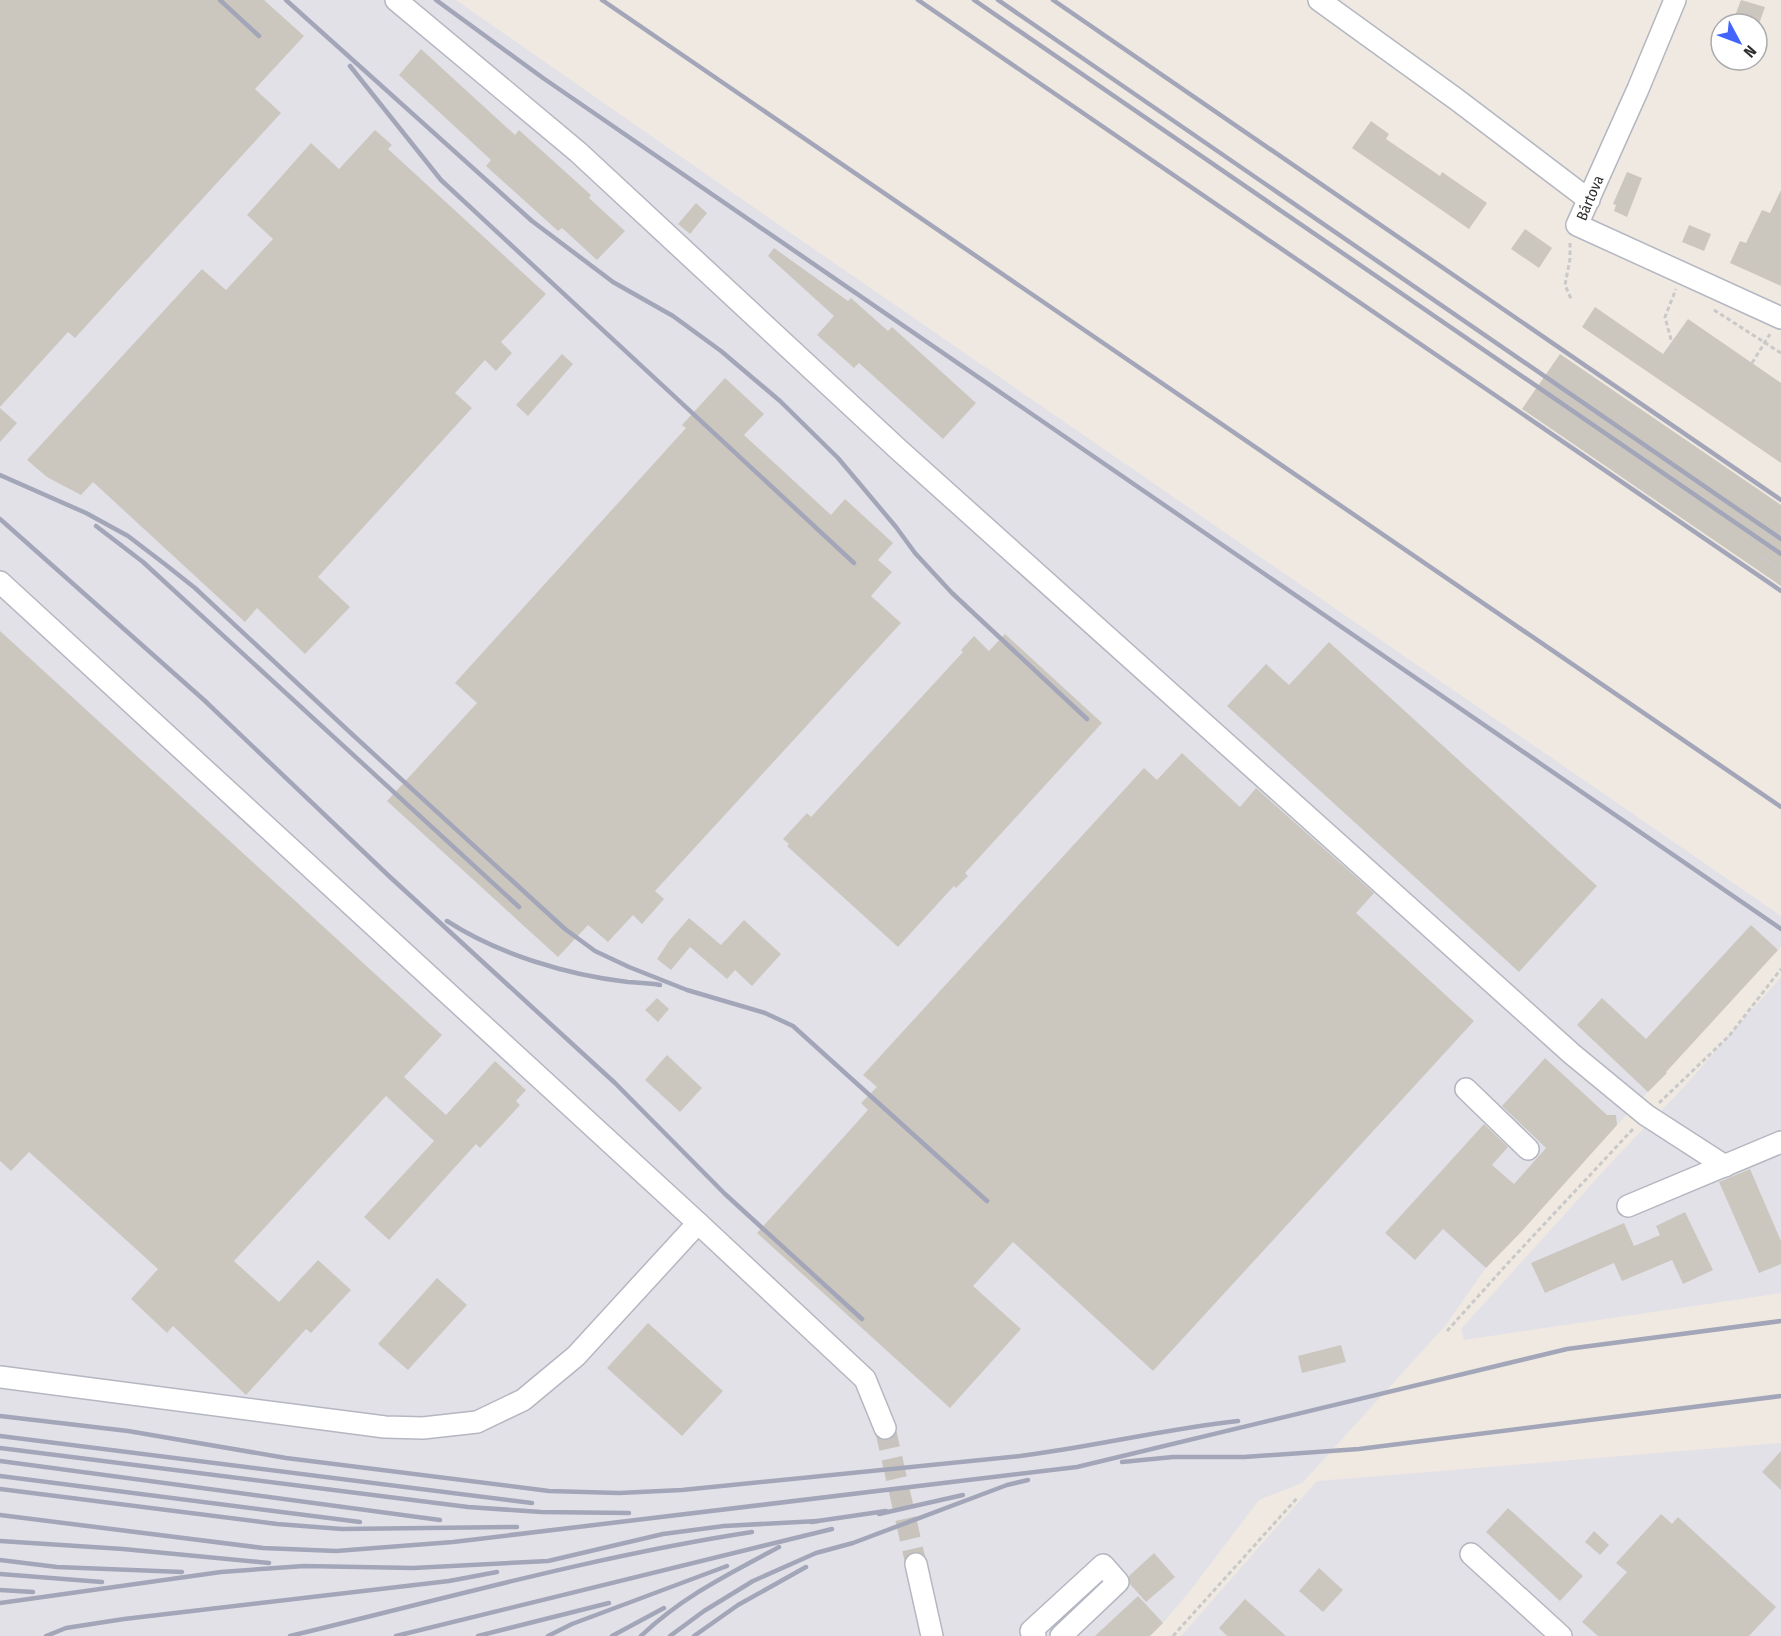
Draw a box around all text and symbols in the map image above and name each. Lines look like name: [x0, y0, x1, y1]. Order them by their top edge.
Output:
north arrow: [1709, 12, 1769, 72]
text: N: [1740, 42, 1760, 61]
street label: Bártova: [1573, 173, 1607, 223]

